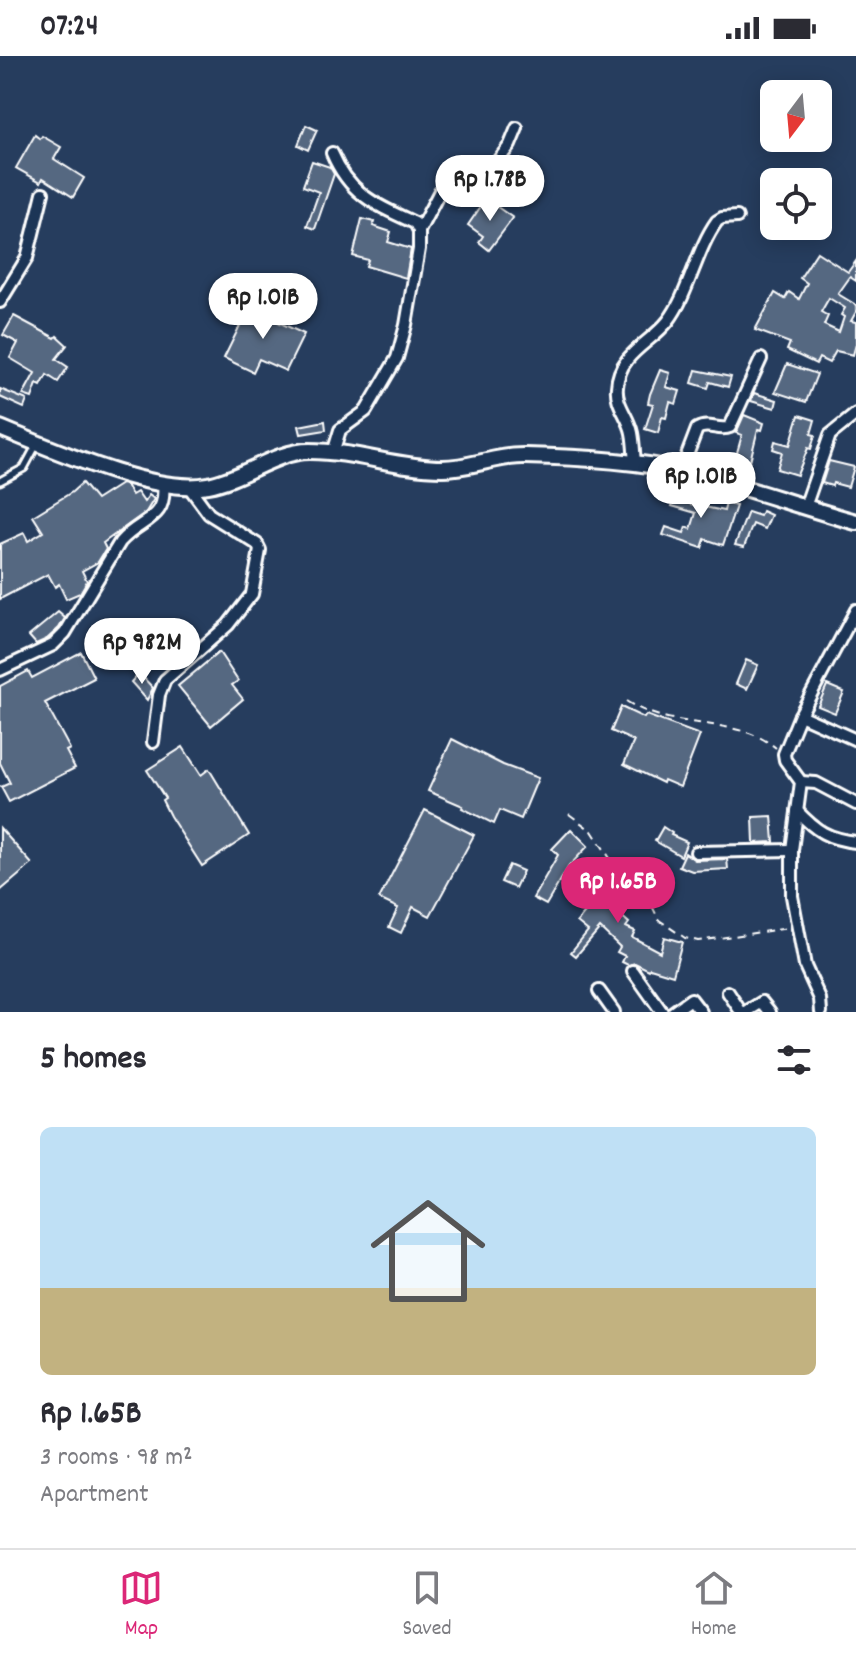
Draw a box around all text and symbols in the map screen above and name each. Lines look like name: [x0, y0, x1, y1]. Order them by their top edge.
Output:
text: 07:24: [40, 7, 98, 50]
north arrow: [760, 80, 832, 152]
map controls: [760, 80, 832, 240]
pin: Rp 1.78B: [407, 155, 573, 223]
text: Rp 1.78B: [453, 162, 527, 199]
button: locate: [760, 168, 832, 240]
pin: Rp 1.01B: [180, 273, 346, 341]
text: Rp 1.01B: [227, 280, 299, 317]
pin: Rp 1.01B: [618, 452, 784, 520]
text: Rp 1.01B: [665, 459, 737, 496]
pin: Rp 982M: [68, 618, 216, 686]
text: Rp 982M: [102, 625, 182, 662]
pin: Rp 1.65B: [535, 857, 701, 925]
text: Rp 1.65B: [579, 864, 657, 901]
text: 5 homes: [40, 1036, 147, 1085]
icon: filters: [772, 1038, 816, 1082]
icon: home: [356, 1179, 500, 1323]
text: Rp 1.65B: [40, 1391, 142, 1440]
text: 3 rooms · 98 m²: [40, 1440, 193, 1477]
text: Apartment: [40, 1477, 149, 1514]
tab: Map: [119, 1566, 163, 1645]
tab: Saved: [402, 1566, 452, 1645]
tab: Home: [691, 1566, 736, 1645]

